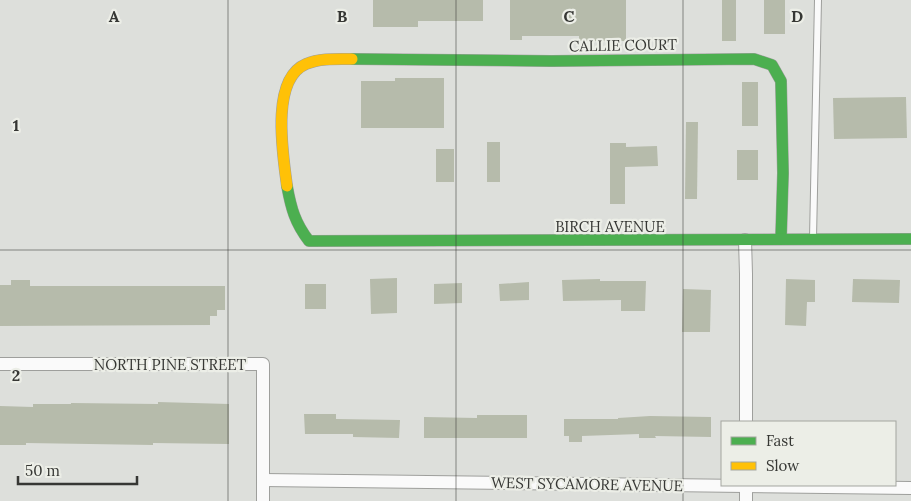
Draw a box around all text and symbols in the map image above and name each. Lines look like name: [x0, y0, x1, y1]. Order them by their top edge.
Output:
text: A: [109, 6, 120, 26]
text: B: [337, 6, 348, 26]
text: C: [563, 6, 575, 26]
text: D: [791, 6, 803, 26]
street label: CALLIE COURT: [569, 35, 678, 55]
text: 1: [13, 115, 19, 135]
street label: BIRCH AVENUE: [555, 217, 665, 236]
street label: NORTH PINE STREET: [94, 355, 247, 374]
text: 2: [12, 365, 20, 385]
legend: [721, 421, 896, 486]
text: Fast: [766, 431, 794, 450]
scale bar: [18, 454, 136, 486]
text: Slow: [766, 456, 799, 475]
text: 50 m: [25, 461, 60, 480]
street label: WEST SYCAMORE AVENUE: [491, 473, 683, 495]

